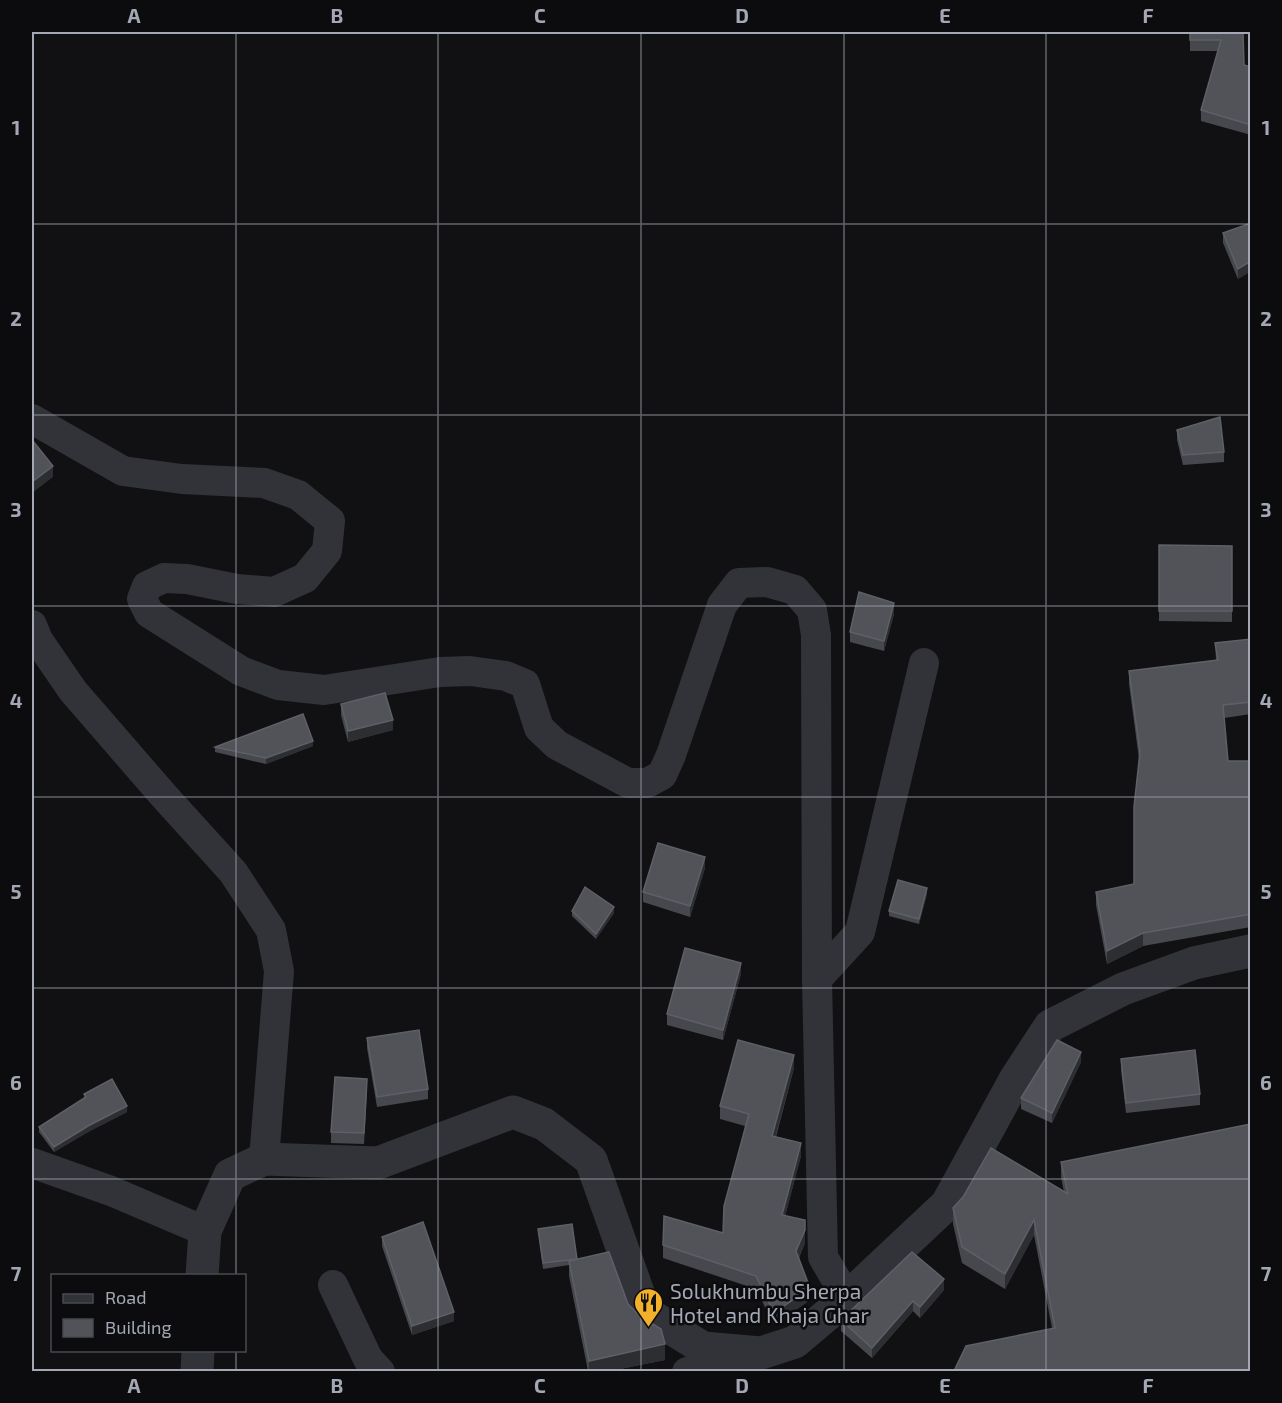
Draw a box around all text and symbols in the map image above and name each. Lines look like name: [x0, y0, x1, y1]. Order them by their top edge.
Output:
text: A: [127, 3, 141, 27]
text: B: [331, 3, 343, 27]
text: C: [534, 3, 546, 27]
text: D: [735, 3, 749, 27]
text: E: [939, 3, 951, 27]
text: F: [1142, 3, 1154, 27]
text: 1: [12, 115, 20, 139]
text: 1: [1262, 115, 1270, 139]
text: 2: [10, 306, 22, 330]
text: 2: [1260, 306, 1272, 330]
text: 3: [10, 497, 22, 521]
text: 3: [1260, 497, 1272, 521]
text: 4: [10, 688, 23, 712]
text: 4: [1260, 688, 1273, 712]
text: 5: [10, 879, 22, 903]
text: 5: [1260, 879, 1272, 903]
text: 6: [10, 1070, 22, 1094]
text: 6: [1260, 1070, 1272, 1094]
text: 7: [11, 1261, 22, 1285]
text: 7: [1261, 1261, 1272, 1285]
legend: [51, 1274, 246, 1352]
place label: Solukhumbu Sherpa Hotel and Khaja Ghar: [670, 1278, 870, 1328]
text: Road: [105, 1286, 146, 1308]
restaurant icon: Solukhumbu Sherpa Hotel and Khaja Ghar: [633, 1286, 665, 1328]
text: Building: [105, 1316, 172, 1338]
text: A: [127, 1373, 141, 1397]
text: B: [331, 1373, 343, 1397]
text: C: [534, 1373, 546, 1397]
text: D: [735, 1373, 749, 1397]
text: E: [939, 1373, 951, 1397]
text: F: [1142, 1373, 1154, 1397]

